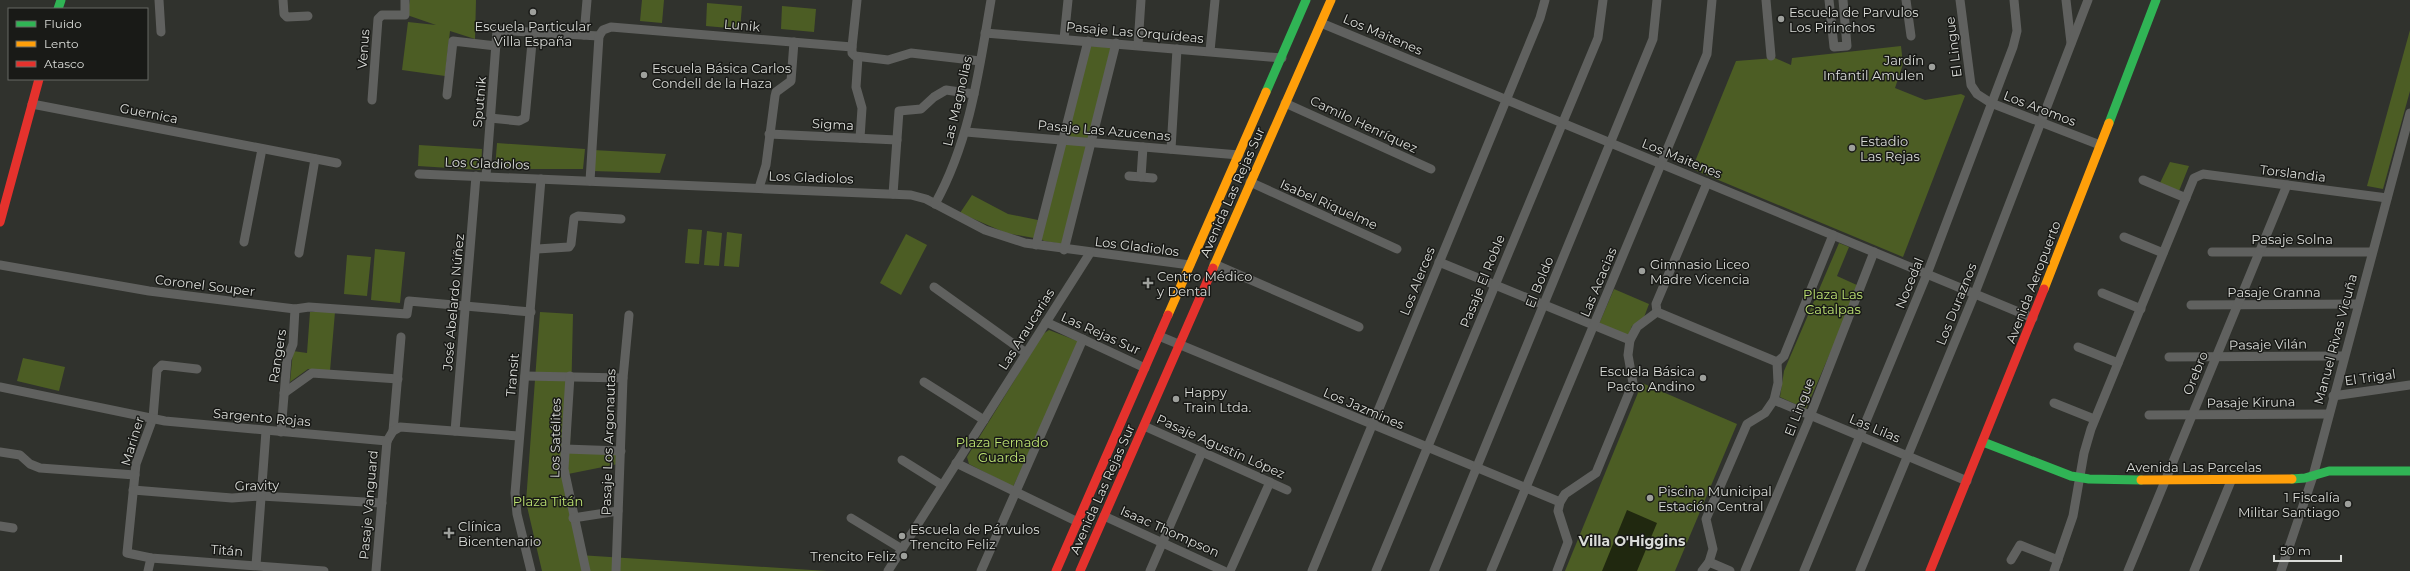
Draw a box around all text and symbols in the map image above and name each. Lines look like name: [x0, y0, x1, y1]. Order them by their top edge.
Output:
place label: Escuela de Parvulos Los Pirinchos: [1789, 4, 1918, 35]
marker: Escuela Particular Villa España: [528, 7, 538, 17]
legend: [8, 8, 148, 80]
street label: Los Maitenes: [1341, 10, 1425, 58]
marker: Escuela de Parvulos Los Pirinchos: [1776, 14, 1786, 24]
street label: Lunik: [723, 15, 761, 35]
text: Fluido: [44, 16, 82, 31]
street label: El Lingue: [1941, 16, 1965, 78]
place label: Escuela Particular Villa España: [475, 18, 591, 49]
street label: Pasaje Las Orquídeas: [1065, 18, 1205, 46]
street label: Venus: [354, 28, 372, 70]
text: Lento: [44, 36, 79, 51]
place label: Jardín Infantil Amulen: [1823, 52, 1924, 83]
street label: Las Magnolias: [939, 54, 975, 148]
text: Atasco: [44, 56, 84, 71]
place label: Escuela Básica Carlos Condell de la Haza: [652, 60, 791, 91]
marker: Jardín Infantil Amulen: [1927, 62, 1937, 72]
marker: Escuela Básica Carlos Condell de la Haza: [639, 70, 649, 80]
street label: Sputnik: [469, 76, 489, 128]
street label: Los Aromos: [2002, 87, 2078, 129]
street label: Camilo Henríquez: [1308, 92, 1421, 156]
street label: Guernica: [119, 100, 179, 126]
street label: Sigma: [812, 115, 854, 133]
street label: Pasaje Las Azucenas: [1037, 116, 1171, 144]
street label: Avenida Las Rejas Sur: [1196, 124, 1268, 260]
place label: Estadio Las Rejas: [1860, 133, 1920, 164]
street label: Los Maitenes: [1640, 135, 1724, 181]
marker: Estadio Las Rejas: [1847, 143, 1857, 153]
street label: Los Gladiolos: [444, 154, 530, 172]
street label: Torslandia: [2259, 161, 2327, 185]
street label: Los Gladiolos: [768, 168, 854, 186]
street label: Isabel Riquelme: [1278, 175, 1380, 233]
street label: Avenida Aeropuerto: [2002, 218, 2064, 346]
street label: Pasaje Solna: [2251, 231, 2333, 247]
street label: Pasaje El Roble: [1456, 232, 1508, 330]
street label: José Abelardo Núñez: [439, 233, 467, 372]
street label: Los Gladiolos: [1094, 233, 1180, 259]
street label: Los Alerces: [1396, 244, 1438, 318]
street label: Las Acacias: [1576, 245, 1620, 319]
street label: El Boldo: [1521, 254, 1557, 310]
street label: Nocedal: [1892, 255, 1926, 311]
place label: Gimnasio Liceo Madre Vicencia: [1650, 256, 1750, 287]
street label: Los Duraznos: [1932, 261, 1980, 347]
marker: Gimnasio Liceo Madre Vicencia: [1637, 266, 1647, 276]
place label: Centro Médico y Dental: [1156, 268, 1252, 299]
street label: Coronel Souper: [154, 271, 256, 299]
street label: Manuel Rivas Vicuña: [2310, 272, 2360, 406]
marker: Centro Médico y Dental: [1142, 277, 1154, 289]
street label: Pasaje Granna: [2227, 284, 2321, 300]
street label: Las Araucarias: [995, 285, 1057, 373]
park label: Plaza Las Catalpas: [1803, 286, 1863, 317]
street label: Las Rejas Sur: [1059, 308, 1143, 358]
street label: Rangers: [265, 328, 289, 384]
street label: Pasaje Vilán: [2229, 335, 2307, 353]
street label: Orebro: [2179, 349, 2211, 397]
street label: Transit: [502, 353, 522, 397]
place label: Escuela Básica Pacto Andino: [1599, 363, 1695, 394]
street label: El Trigal: [2343, 365, 2397, 389]
street label: Pasaje Los Argonautas: [597, 368, 619, 516]
marker: Escuela Básica Pacto Andino: [1698, 373, 1708, 383]
street label: El Lingue: [1781, 376, 1817, 438]
place label: Happy Train Ltda.: [1184, 384, 1251, 415]
street label: Los Jazmines: [1321, 384, 1407, 432]
street label: Pasaje Kiruna: [2206, 393, 2296, 411]
marker: Happy Train Ltda.: [1171, 394, 1181, 404]
street label: Los Satélites: [546, 398, 564, 478]
street label: Sargento Rojas: [213, 405, 311, 429]
street label: Pasaje Agustín López: [1154, 410, 1288, 482]
street label: Las Lilas: [1847, 410, 1903, 446]
street label: Mariner: [117, 414, 147, 468]
street label: Avenida Las Rejas Sur: [1066, 421, 1138, 557]
park label: Plaza Fernado Guarda: [956, 434, 1048, 465]
street label: Pasaje Vanguard: [355, 450, 381, 560]
street label: Avenida Las Parcelas: [2126, 459, 2262, 475]
street label: Gravity: [235, 477, 280, 493]
place label: Piscina Municipal Estación Central: [1658, 483, 1772, 514]
place label: 1 Fiscalía Militar Santiago: [2238, 489, 2340, 520]
park label: Plaza Titán: [513, 493, 583, 509]
marker: Piscina Municipal Estación Central: [1645, 493, 1655, 503]
marker: 1 Fiscalía Militar Santiago: [2343, 499, 2353, 509]
street label: Isaac Thompson: [1118, 502, 1222, 560]
place label: Clínica Bicentenario: [458, 518, 541, 549]
place label: Escuela de Párvulos Trencito Feliz: [910, 521, 1039, 552]
marker: Clínica Bicentenario: [443, 527, 455, 539]
marker: Escuela de Párvulos Trencito Feliz: [897, 531, 907, 541]
district label: Villa O'Higgins: [1578, 532, 1686, 550]
scale bar: [2274, 537, 2341, 563]
street label: Titán: [210, 541, 244, 559]
text: 50 m: [2280, 543, 2311, 558]
place label: Trencito Feliz: [810, 548, 896, 564]
marker: Trencito Feliz: [899, 551, 909, 561]

